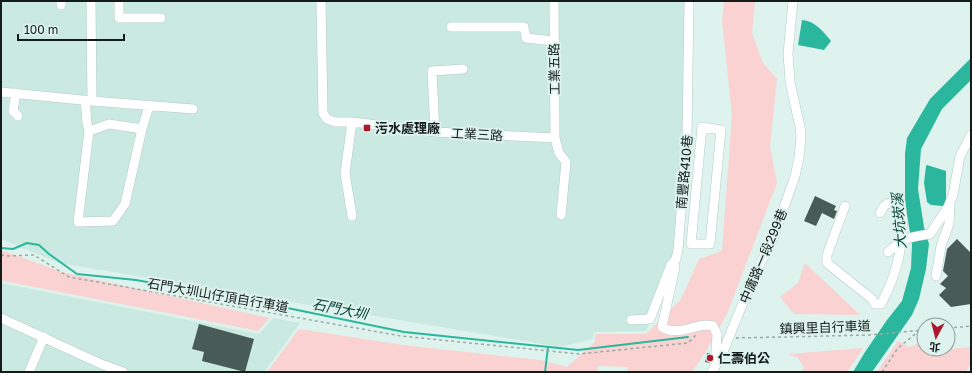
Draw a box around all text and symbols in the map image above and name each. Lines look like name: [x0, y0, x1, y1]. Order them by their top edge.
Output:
scale bar: [18, 16, 124, 42]
text: 100 m: [24, 22, 58, 37]
street label: 工業五路: [546, 43, 562, 95]
place label: 污水處理廠: [375, 120, 440, 136]
marker: 污水處理廠: [362, 123, 372, 133]
street label: 工業三路: [451, 125, 503, 143]
street label: 南豐路410巷: [673, 134, 695, 210]
water label: 大坑崁溪: [888, 191, 909, 250]
street label: 中庸路一段299巷: [736, 206, 790, 306]
street label: 石門大圳山仔頂自行車道: [146, 275, 290, 315]
water label: 石門大圳: [311, 295, 371, 323]
street label: 鎮興里自行車道: [779, 317, 871, 337]
north arrow: [916, 317, 956, 357]
text: 北: [928, 340, 941, 355]
place label: 仁壽伯公: [718, 350, 770, 366]
marker: 仁壽伯公: [705, 353, 715, 363]

